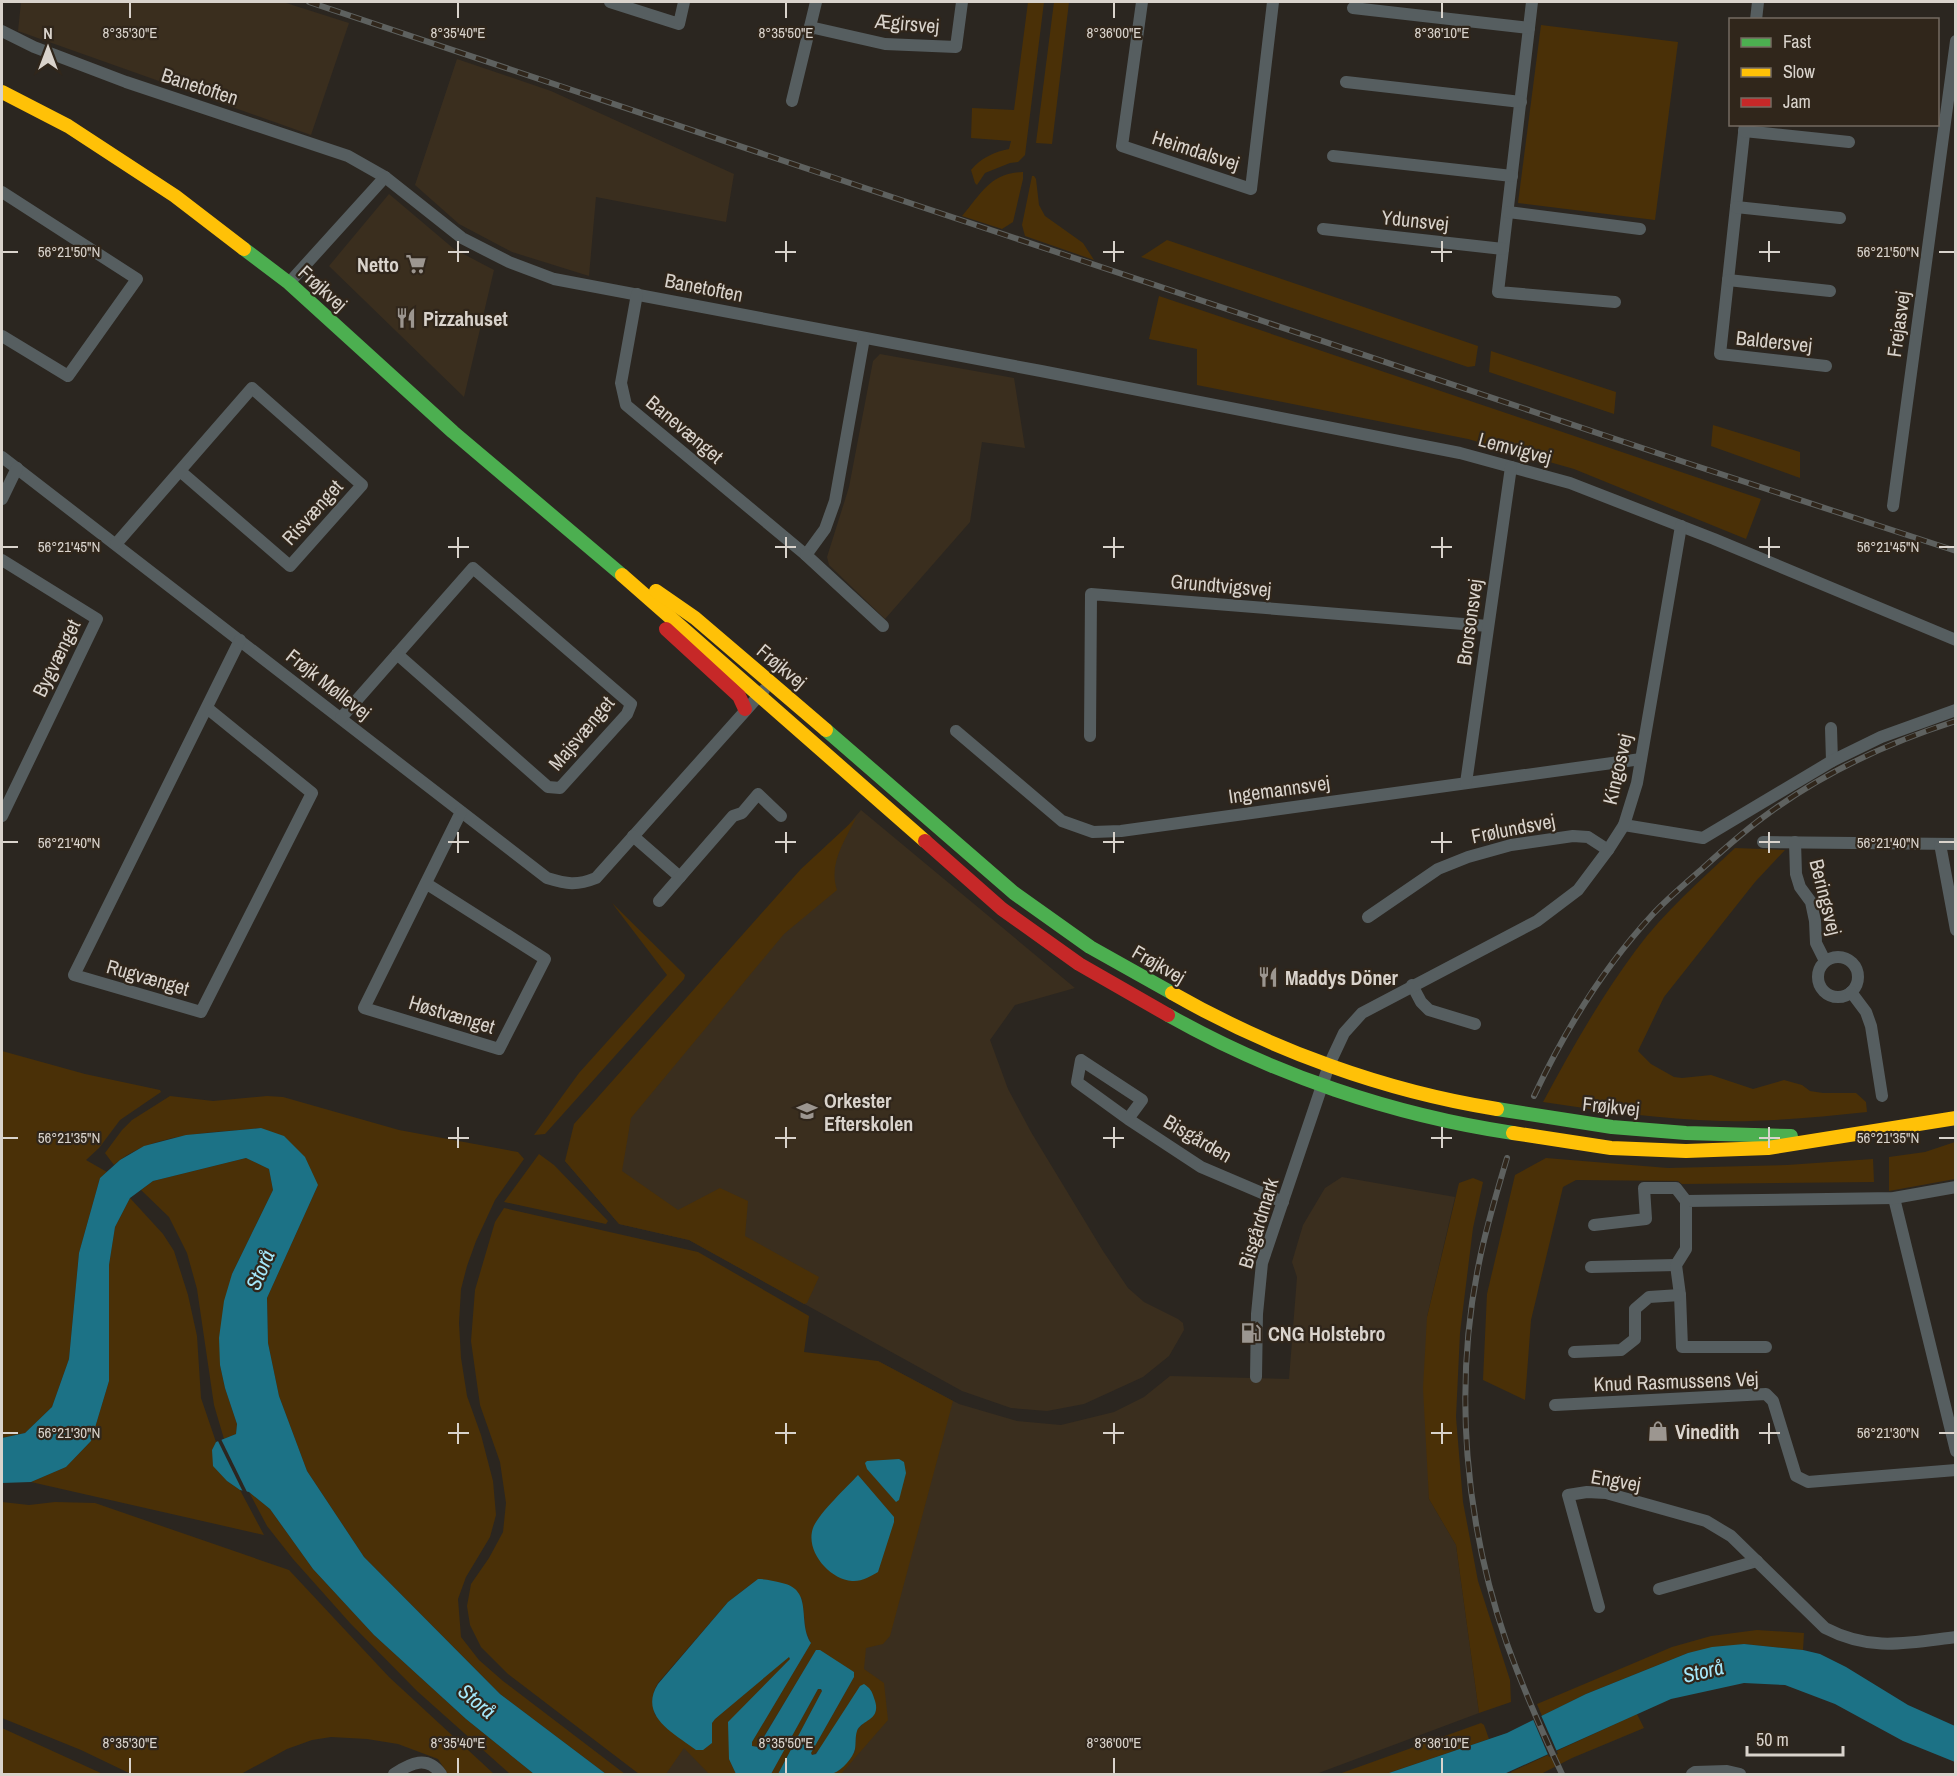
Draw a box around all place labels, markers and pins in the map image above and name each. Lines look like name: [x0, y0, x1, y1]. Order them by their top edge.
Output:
place label: Netto: [357, 251, 399, 278]
supermarket icon: Netto: [404, 252, 428, 276]
place label: Pizzahuset: [423, 305, 508, 332]
restaurant icon: Pizzahuset: [394, 306, 418, 330]
place label: Maddys Döner: [1285, 964, 1399, 991]
restaurant icon: Maddys Döner: [1256, 965, 1280, 989]
place label: Orkester Efterskolen: [824, 1087, 913, 1137]
school or university icon: Orkester Efterskolen: [795, 1099, 819, 1123]
place label: CNG Holstebro: [1268, 1320, 1386, 1347]
fuel station icon: CNG Holstebro: [1239, 1321, 1263, 1345]
place label: Vinedith: [1675, 1418, 1739, 1445]
shop icon: Vinedith: [1646, 1419, 1670, 1443]

